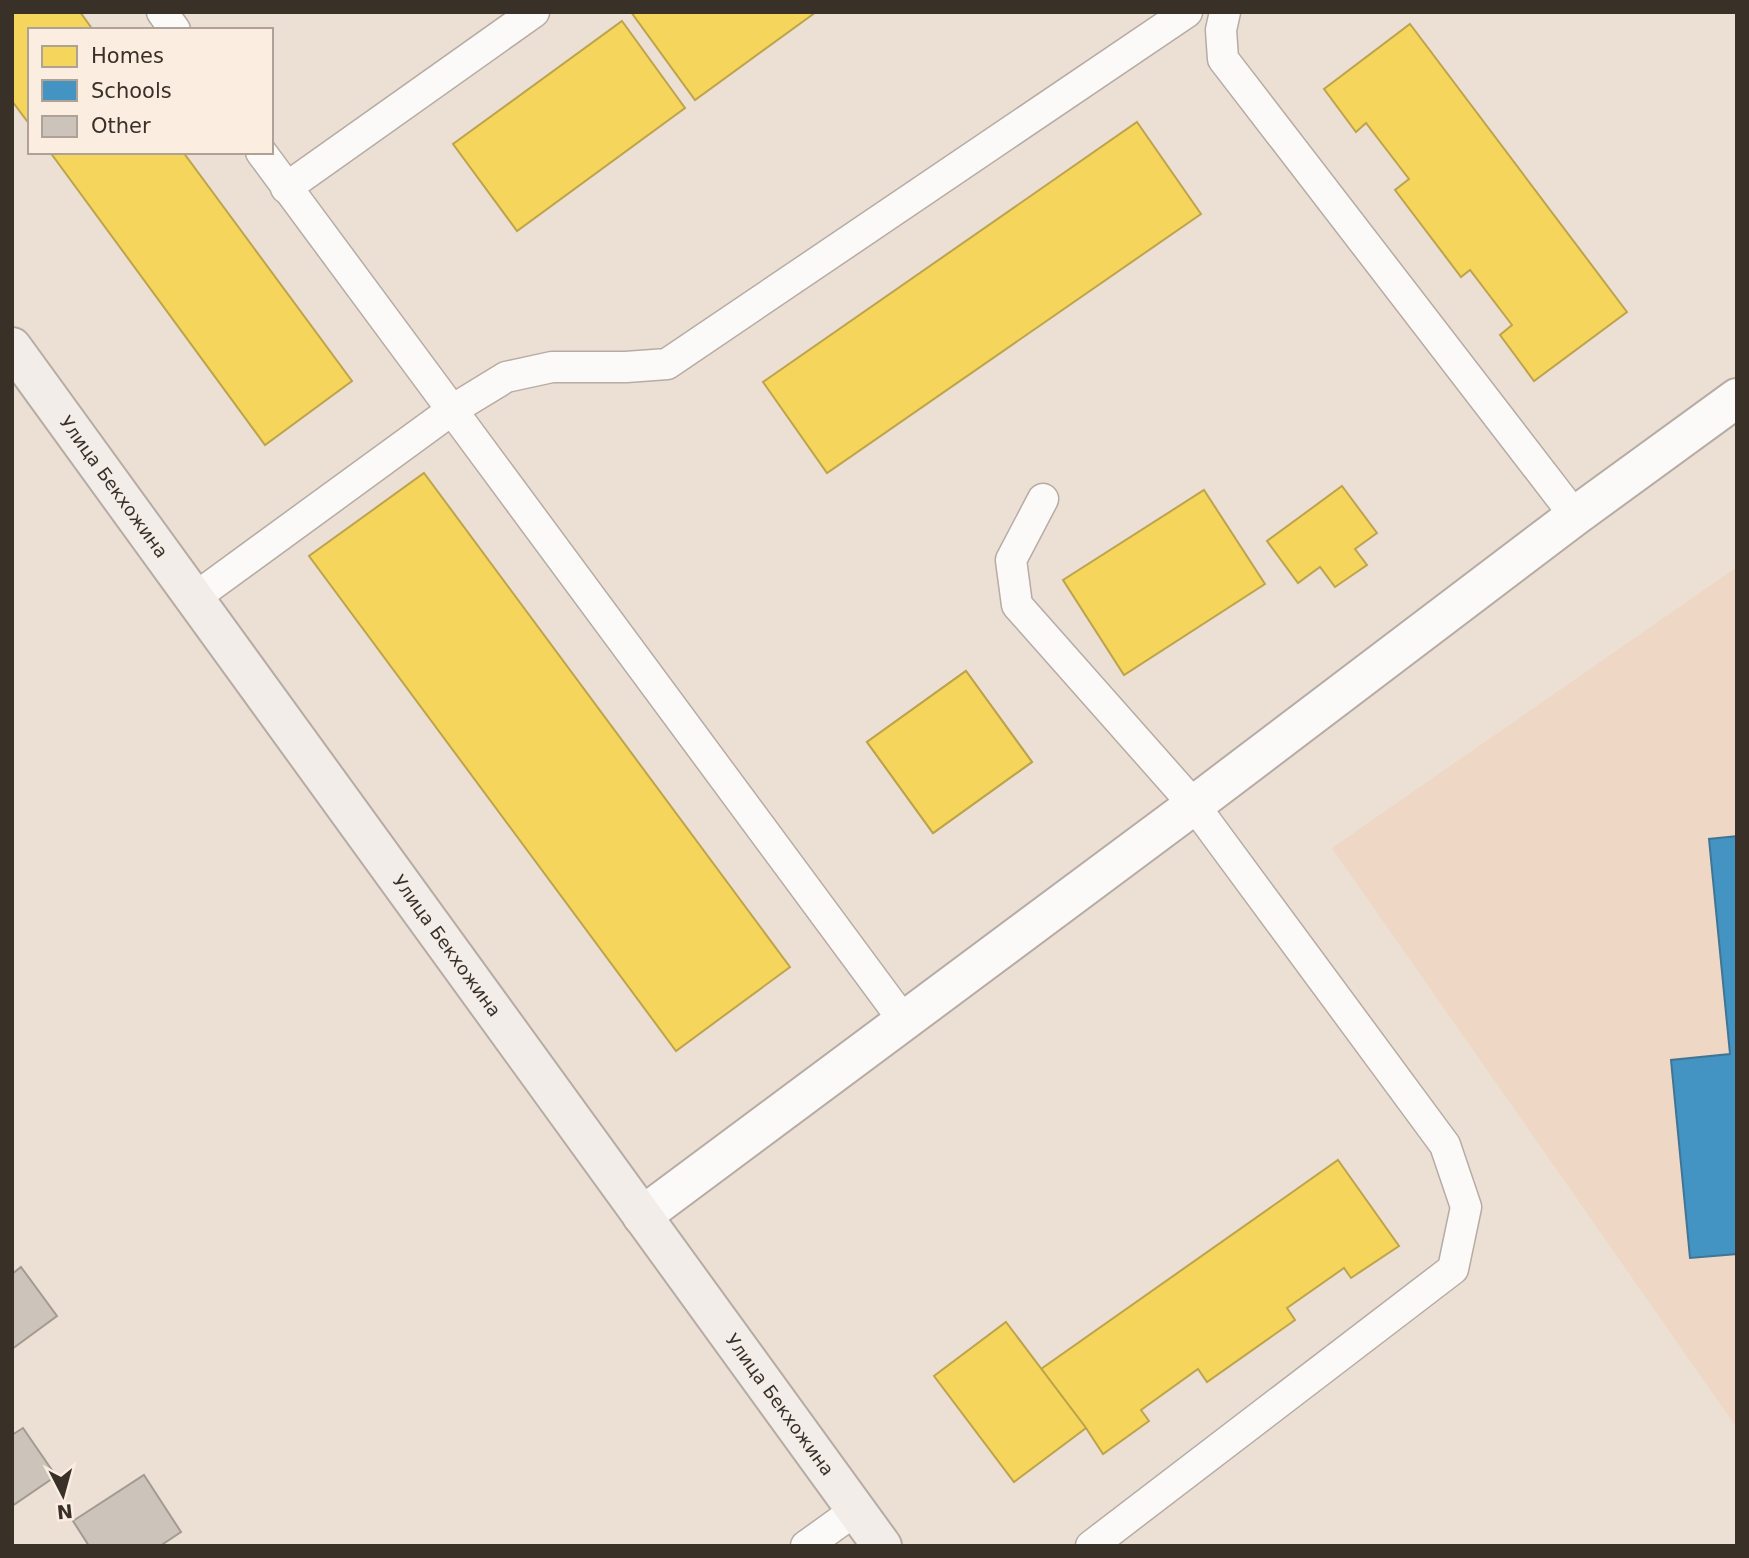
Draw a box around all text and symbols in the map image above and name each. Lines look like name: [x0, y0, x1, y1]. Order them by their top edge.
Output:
legend: [28, 28, 273, 154]
text: Homes: [91, 44, 164, 68]
text: Schools: [91, 79, 172, 103]
text: Other: [91, 114, 151, 138]
street label: Улица Бекхожина: [56, 412, 172, 562]
street label: Улица Бекхожина: [389, 871, 505, 1021]
street label: Улица Бекхожина: [722, 1330, 838, 1480]
north arrow: [28, 1460, 98, 1530]
text: N: [56, 1500, 74, 1524]

